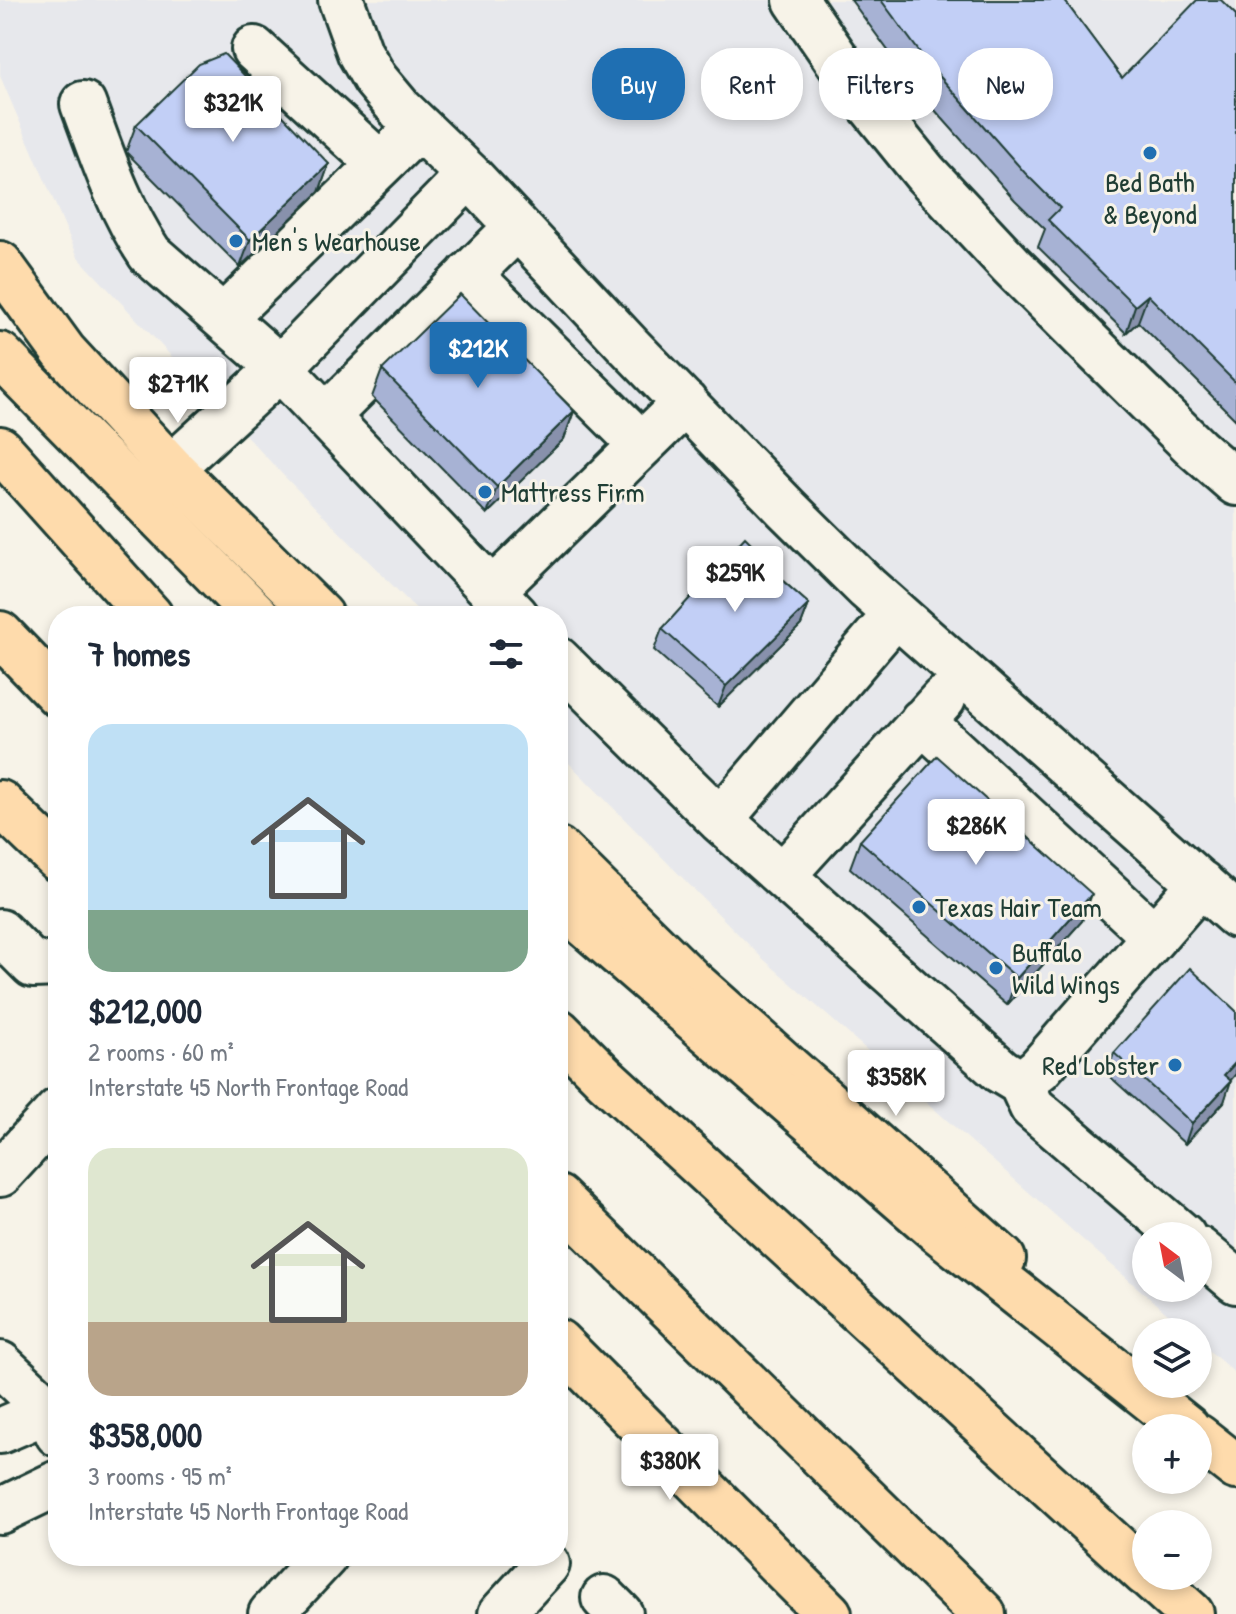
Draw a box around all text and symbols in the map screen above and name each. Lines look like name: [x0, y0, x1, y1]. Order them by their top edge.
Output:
chip: Buy: [592, 48, 685, 120]
chip: Rent: [701, 48, 803, 120]
chip: Filters: [819, 48, 942, 120]
chip: New: [958, 48, 1053, 120]
pin: $321K: [177, 76, 289, 144]
text: $321K: [203, 84, 263, 119]
marker: Bed Bath & Beyond: [1141, 144, 1159, 162]
place label: Bed Bath & Beyond: [1103, 163, 1197, 233]
place label: Men's Wearhouse: [252, 222, 421, 260]
marker: Men's Wearhouse: [227, 232, 245, 250]
pin: $212K: [422, 322, 534, 390]
text: $212K: [448, 330, 508, 365]
pin: $271K: [122, 357, 234, 425]
text: $271K: [147, 365, 209, 400]
place label: Mattress Firm: [501, 473, 644, 511]
marker: Mattress Firm: [476, 483, 494, 501]
pin: $259K: [679, 546, 791, 614]
text: $259K: [705, 554, 765, 589]
text: 7 homes: [88, 631, 190, 677]
icon: filters: [484, 632, 528, 676]
icon: home: [236, 776, 380, 920]
pin: $286K: [920, 799, 1032, 867]
text: $286K: [946, 807, 1006, 842]
place label: Texas Hair Team: [935, 888, 1102, 926]
marker: Texas Hair Team: [910, 898, 928, 916]
place label: Buffalo Wild Wings: [1012, 933, 1120, 1003]
marker: Buffalo Wild Wings: [987, 959, 1005, 977]
text: $212,000: [88, 988, 202, 1034]
text: 2 rooms · 60 m²: [88, 1034, 234, 1069]
place label: Red Lobster: [1042, 1046, 1159, 1084]
pin: $358K: [840, 1050, 952, 1118]
marker: Red Lobster: [1166, 1056, 1184, 1074]
text: $358K: [866, 1058, 926, 1093]
text: Interstate 45 North Frontage Road: [88, 1069, 408, 1104]
icon: home: [236, 1200, 380, 1344]
north arrow: [1132, 1222, 1212, 1302]
map controls: [1132, 1222, 1212, 1590]
button: layers: [1132, 1318, 1212, 1398]
text: $358,000: [88, 1412, 202, 1458]
button: +: [1132, 1414, 1212, 1494]
pin: $380K: [614, 1434, 726, 1502]
text: $380K: [639, 1442, 701, 1477]
text: 3 rooms · 95 m²: [88, 1458, 232, 1493]
text: Interstate 45 North Frontage Road: [88, 1493, 408, 1528]
button: −: [1132, 1510, 1212, 1590]

